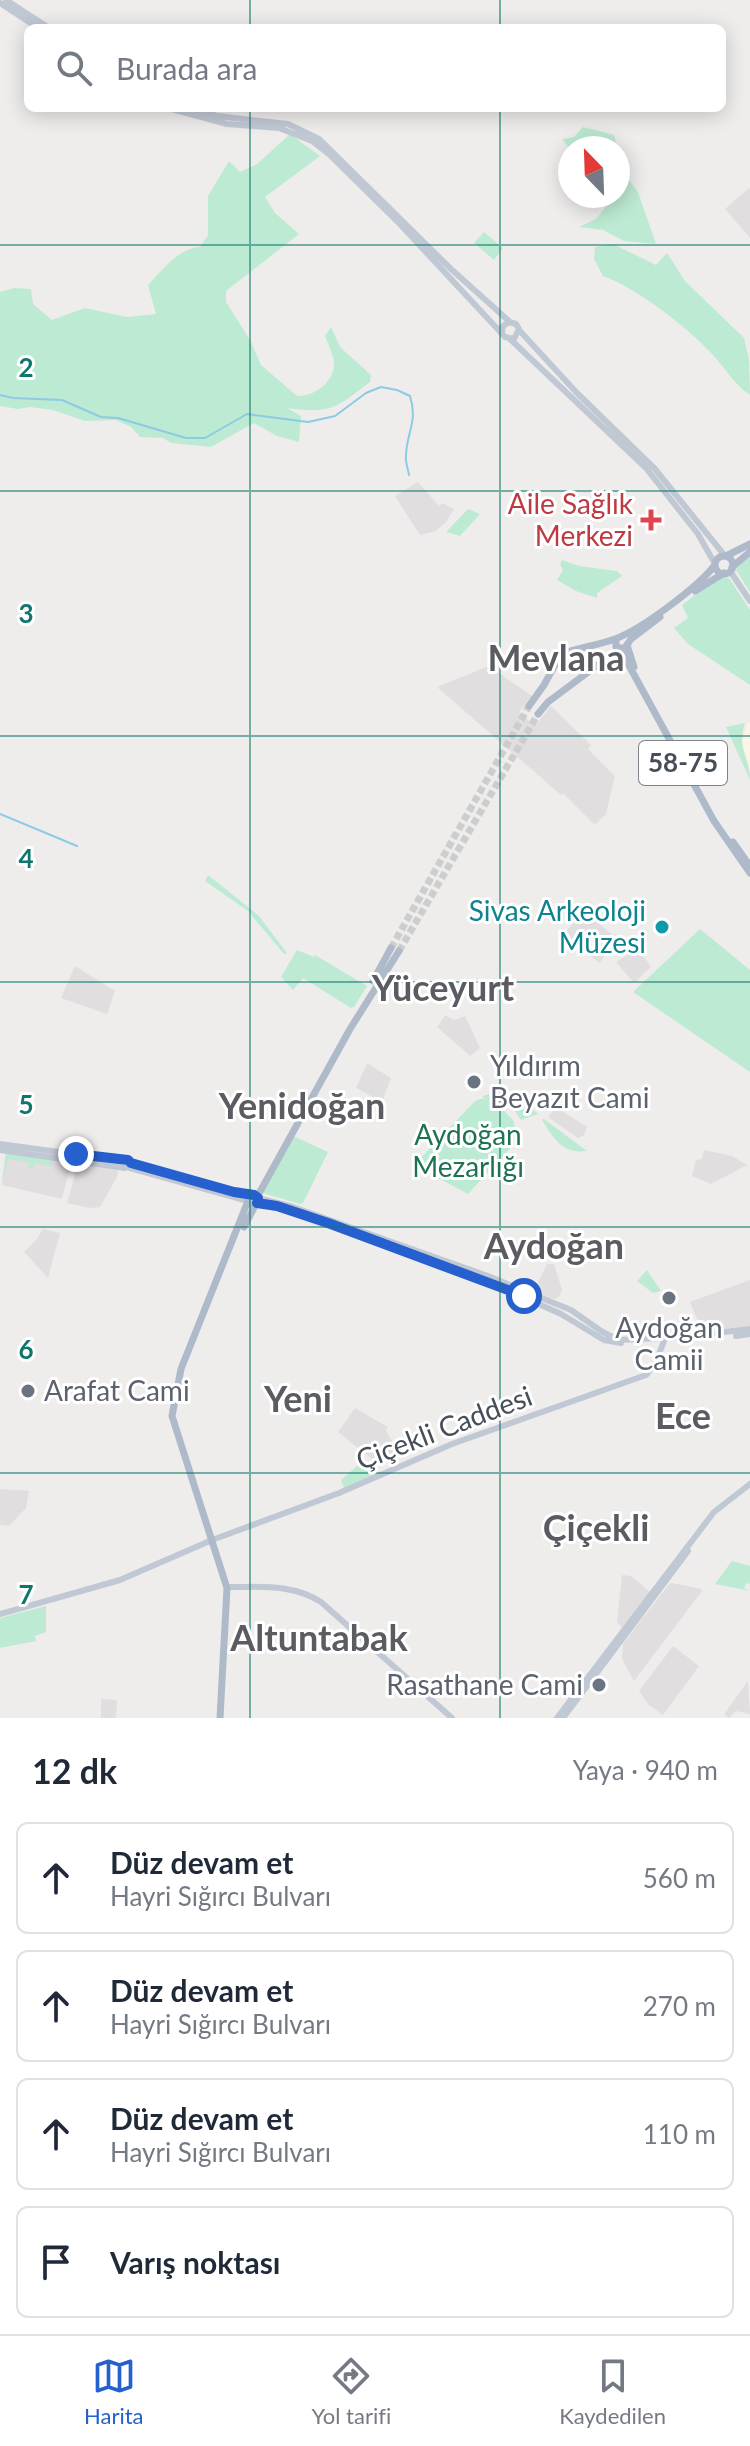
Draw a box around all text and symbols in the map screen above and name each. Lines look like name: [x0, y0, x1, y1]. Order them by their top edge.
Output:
search box: [24, 24, 726, 112]
icon: search: [52, 46, 96, 90]
text: Burada ara: [116, 50, 257, 86]
north arrow: [558, 136, 630, 208]
text: 2: [18, 351, 34, 383]
place label: Aile Sağlık Merkezi: [508, 486, 634, 552]
marker: Aile Sağlık Merkezi: [640, 509, 662, 531]
text: 3: [18, 597, 34, 629]
district label: Mevlana: [487, 635, 625, 679]
road number: 58-75: [639, 741, 727, 785]
text: 4: [18, 842, 34, 874]
place label: Sivas Arkeoloji Müzesi: [469, 893, 646, 959]
marker: Sivas Arkeoloji Müzesi: [653, 918, 671, 936]
district label: Yüceyurt: [371, 965, 515, 1009]
place label: Yıldırım Beyazıt Cami: [490, 1048, 649, 1114]
marker: Yıldırım Beyazıt Cami: [465, 1073, 483, 1091]
district label: Yenidoğan: [218, 1083, 385, 1127]
text: 5: [18, 1088, 34, 1120]
park label: Aydoğan Mezarlığı: [412, 1117, 524, 1183]
route end: [58, 1136, 94, 1172]
district label: Aydoğan: [483, 1223, 624, 1267]
route start: [506, 1278, 542, 1314]
marker: Aydoğan Camii: [660, 1289, 678, 1307]
place label: Aydoğan Camii: [615, 1310, 723, 1376]
text: 6: [18, 1333, 34, 1365]
place label: Arafat Cami: [44, 1373, 190, 1407]
district label: Yeni: [263, 1376, 332, 1420]
street label: Çiçekli Caddesi: [351, 1378, 536, 1476]
marker: Arafat Cami: [19, 1382, 37, 1400]
district label: Ece: [655, 1393, 711, 1437]
district label: Çiçekli: [543, 1505, 649, 1549]
text: 7: [18, 1578, 34, 1610]
district label: Altuntabak: [229, 1615, 408, 1659]
place label: Rasathane Cami: [386, 1667, 583, 1701]
marker: Rasathane Cami: [590, 1676, 608, 1694]
text: 12 dk: [32, 1750, 117, 1791]
text: Yaya · 940 m: [573, 1754, 718, 1786]
text: Düz devam et: [110, 1844, 293, 1880]
icon: ahead: [34, 1856, 78, 1900]
text: 560 m: [643, 1862, 716, 1894]
text: Hayri Sığırcı Bulvarı: [110, 1880, 331, 1912]
text: Düz devam et: [110, 1972, 293, 2008]
icon: ahead: [34, 1984, 78, 2028]
text: 270 m: [643, 1990, 716, 2022]
text: Hayri Sığırcı Bulvarı: [110, 2008, 331, 2040]
text: Düz devam et: [110, 2100, 293, 2136]
icon: ahead: [34, 2112, 78, 2156]
text: 110 m: [643, 2118, 716, 2150]
text: Hayri Sığırcı Bulvarı: [110, 2136, 331, 2168]
icon: arrive: [34, 2240, 78, 2284]
text: Varış noktası: [110, 2244, 281, 2280]
tab: Harita: [84, 2354, 144, 2429]
tab: Yol tarifi: [311, 2354, 391, 2429]
tab: Kaydedilen: [559, 2354, 666, 2429]

